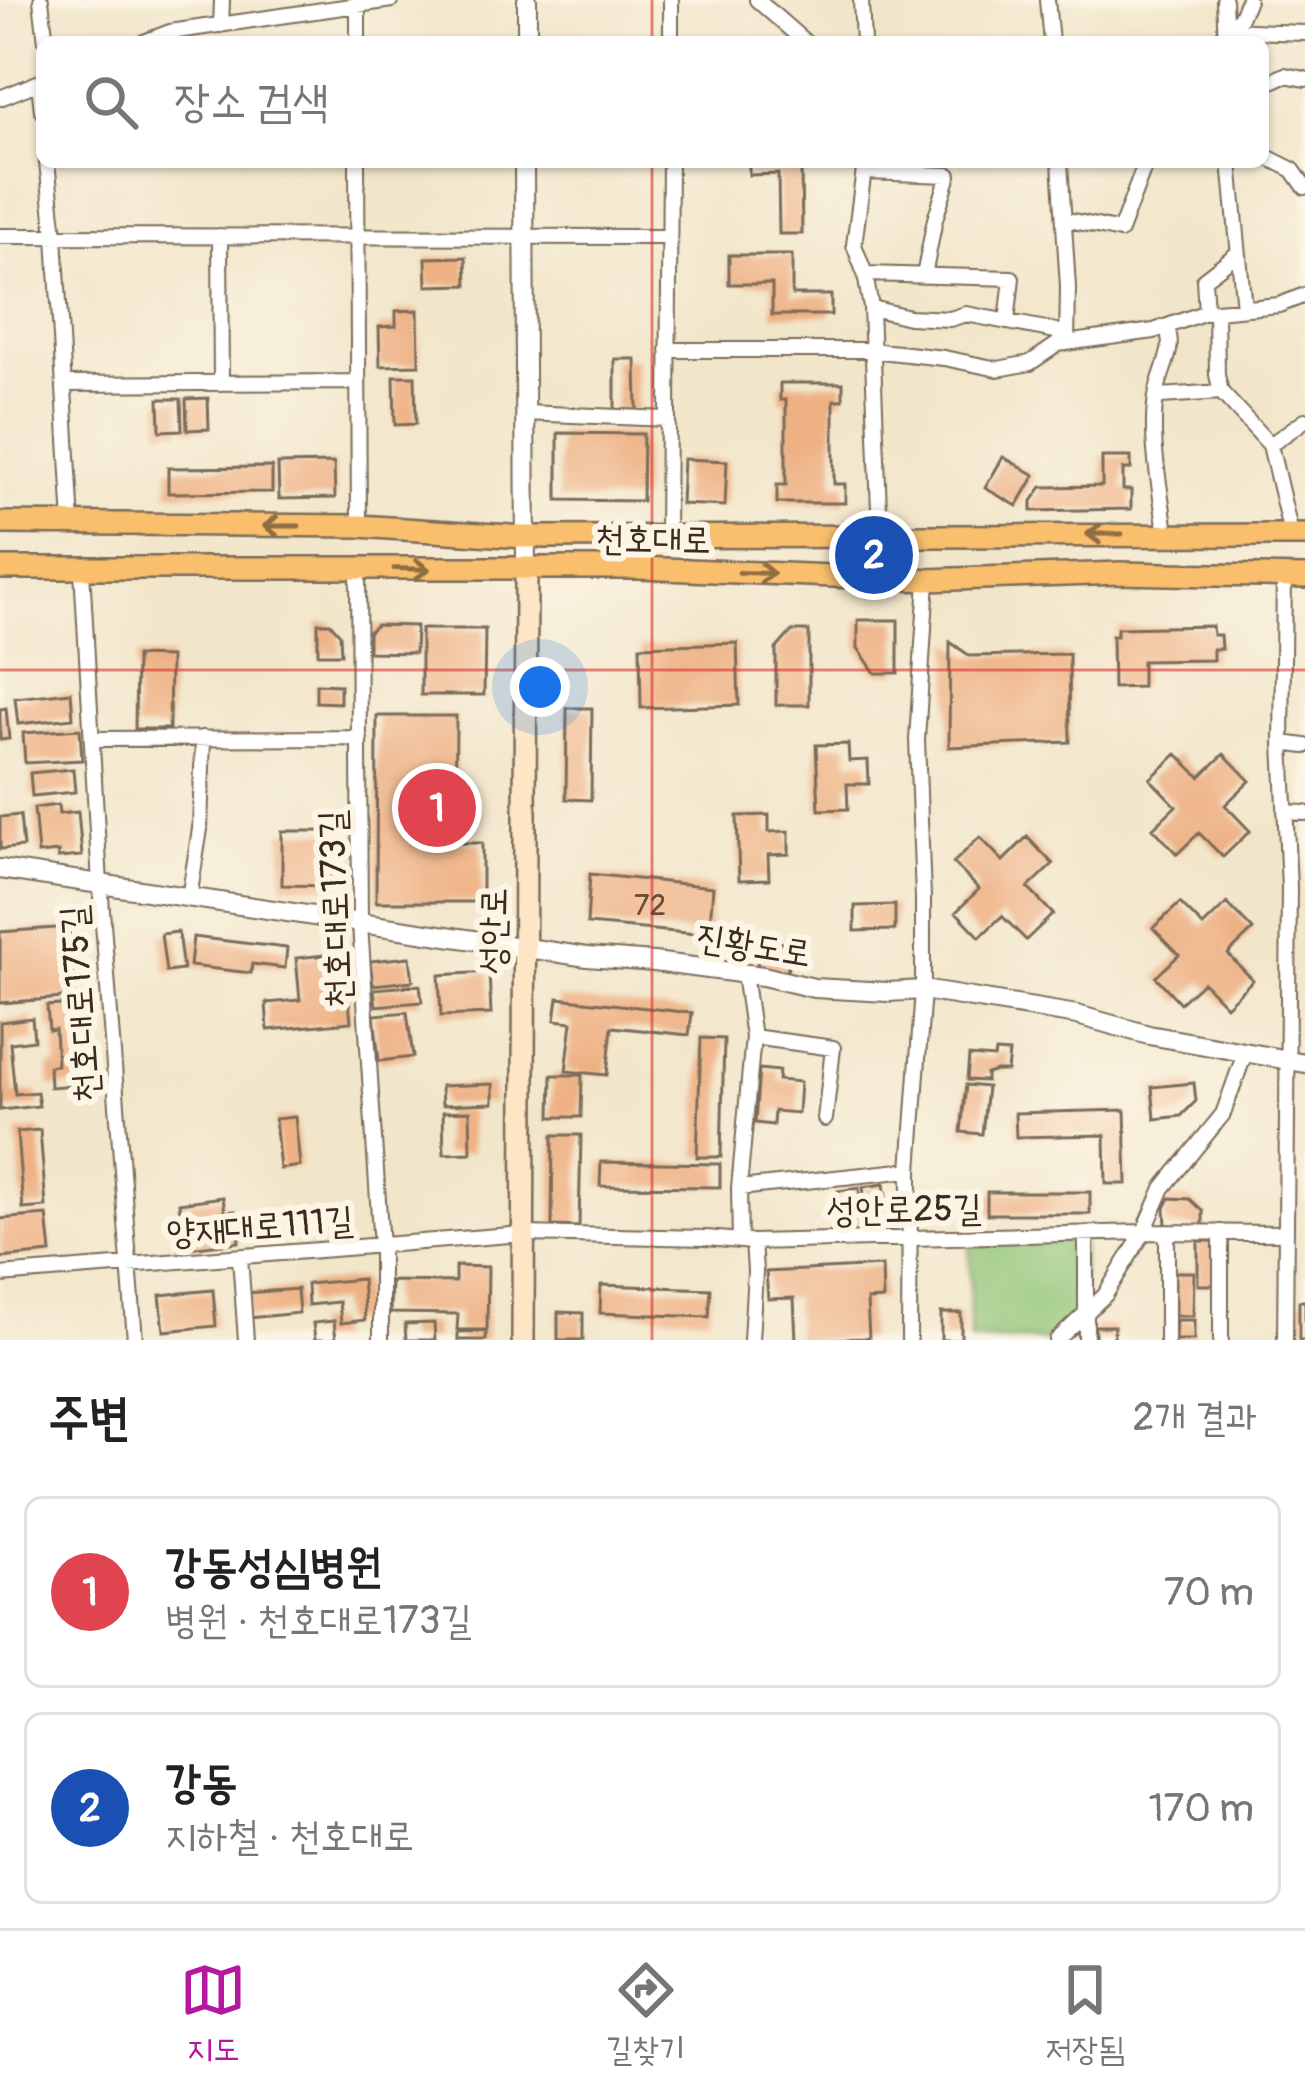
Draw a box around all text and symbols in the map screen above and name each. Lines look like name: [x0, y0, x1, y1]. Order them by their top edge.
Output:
search box: [36, 36, 1269, 168]
icon: search: [78, 69, 144, 135]
text: 장소 검색: [174, 74, 329, 130]
pin: 2: [835, 510, 913, 600]
one-way arrow: [262, 514, 301, 537]
street label: 천호대로: [595, 516, 711, 563]
one-way arrow: [1085, 523, 1124, 545]
one-way arrow: [392, 557, 431, 580]
one-way arrow: [737, 562, 776, 585]
your location: [510, 657, 570, 717]
pin: 1: [398, 763, 476, 853]
street label: 천호대로173길: [310, 809, 361, 1009]
street label: 성안로: [470, 887, 517, 975]
house number: 72: [634, 887, 666, 924]
street label: 천호대로175길: [51, 904, 110, 1104]
street label: 진황도로: [693, 914, 815, 977]
street label: 성안로25길: [826, 1186, 982, 1233]
street label: 양재대로111길: [165, 1198, 355, 1255]
text: 주변: [48, 1386, 130, 1450]
text: 2개 결과: [1133, 1393, 1257, 1442]
text: 강동성심병원: [165, 1539, 382, 1595]
text: 1: [82, 1568, 98, 1617]
text: 70 m: [1164, 1568, 1254, 1617]
text: 병원 · 천호대로173길: [165, 1596, 472, 1645]
text: 강동: [165, 1755, 237, 1811]
text: 2: [79, 1784, 101, 1833]
text: 170 m: [1148, 1784, 1254, 1833]
text: 지하철 · 천호대로: [165, 1812, 414, 1861]
tab: 지도: [180, 1957, 246, 2071]
tab: 길찾기: [606, 1957, 685, 2071]
tab: 저장됨: [1045, 1957, 1125, 2071]

